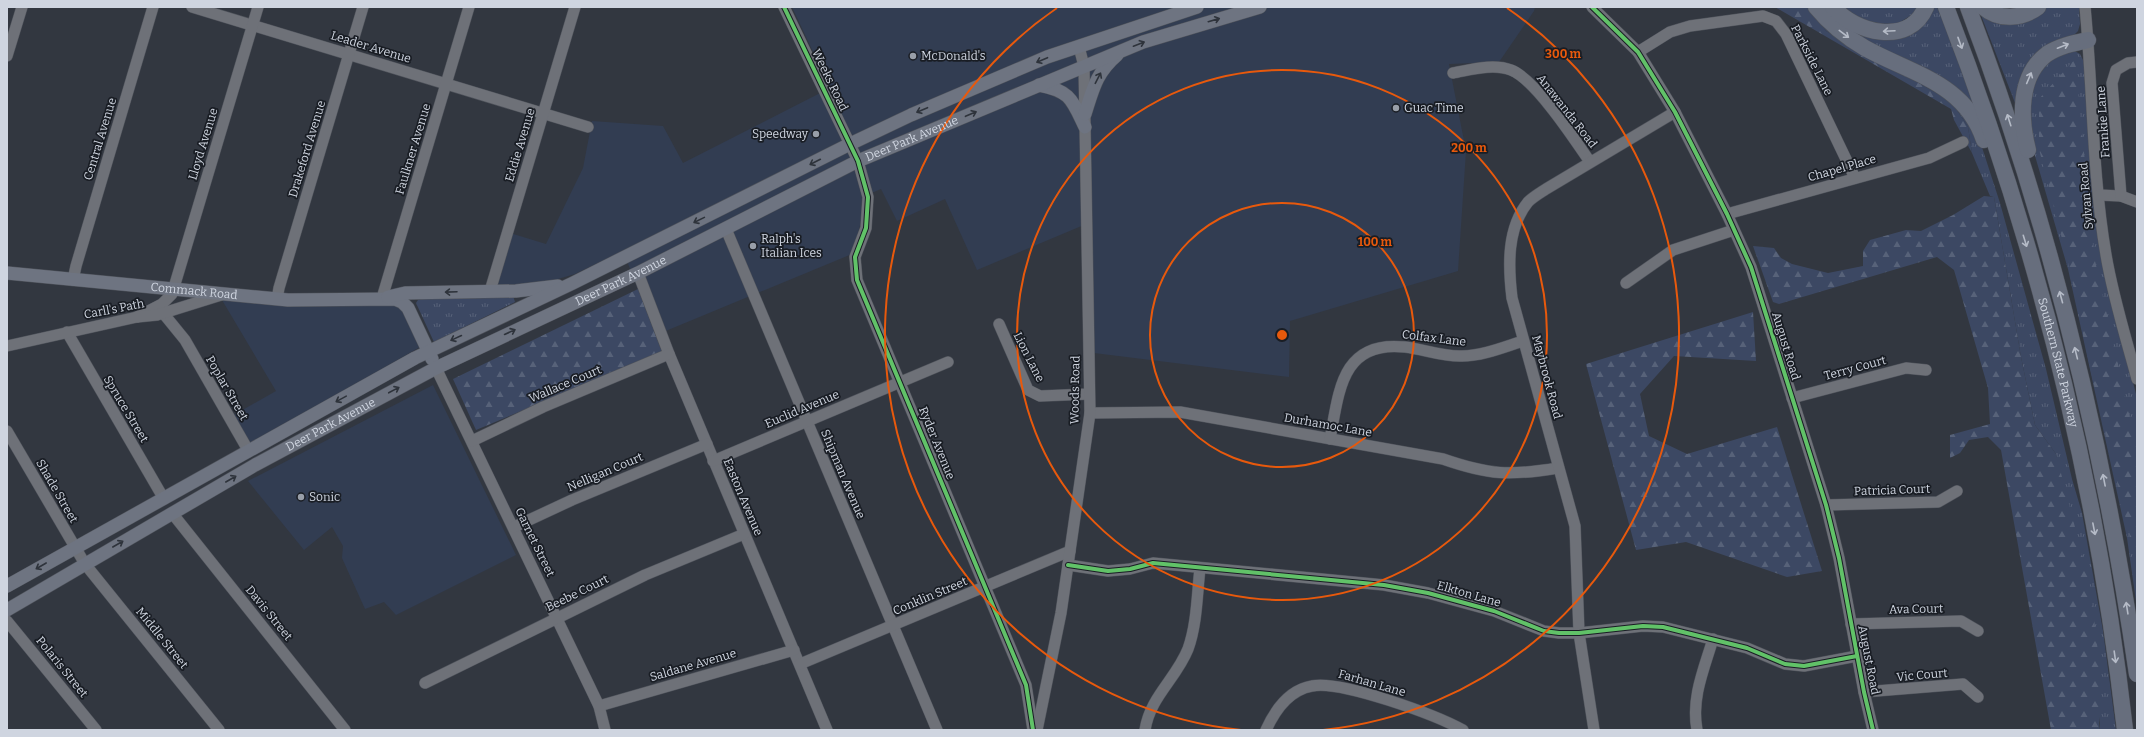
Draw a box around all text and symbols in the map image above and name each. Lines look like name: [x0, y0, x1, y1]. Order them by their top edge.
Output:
one-way arrow: [1207, 16, 1220, 23]
street label: Parkside Lane: [1788, 22, 1836, 98]
street label: Leader Avenue: [329, 28, 413, 66]
one-way arrow: [1883, 28, 1896, 35]
one-way arrow: [1838, 30, 1849, 38]
one-way arrow: [1957, 37, 1964, 50]
one-way arrow: [1133, 39, 1145, 47]
one-way arrow: [2057, 42, 2069, 50]
street label: Weeks Road: [809, 47, 851, 113]
text: 300 m: [1545, 47, 1581, 61]
place label: McDonald's: [921, 49, 986, 63]
marker: McDonald's: [908, 51, 918, 61]
one-way arrow: [1036, 56, 1048, 64]
street label: Anawanda Road: [1534, 71, 1600, 151]
one-way arrow: [1094, 73, 1102, 85]
one-way arrow: [2026, 73, 2034, 85]
street label: Frankie Lane: [2094, 86, 2112, 158]
street label: Central Avenue: [81, 96, 119, 182]
street label: Drakeford Avenue: [286, 99, 328, 199]
place label: Guac Time: [1404, 101, 1464, 115]
street label: Faulkner Avenue: [392, 102, 434, 196]
marker: Guac Time: [1391, 103, 1401, 113]
street label: Lloyd Avenue: [185, 106, 221, 182]
street label: Eddie Avenue: [502, 107, 538, 183]
one-way arrow: [917, 107, 929, 115]
one-way arrow: [965, 109, 977, 117]
street label: Deer Park Avenue: [863, 113, 960, 164]
one-way arrow: [2005, 114, 2012, 127]
place label: Speedway: [752, 127, 809, 141]
marker: Speedway: [811, 129, 821, 139]
text: 200 m: [1451, 141, 1487, 155]
street label: Chapel Place: [1806, 152, 1878, 184]
one-way arrow: [809, 159, 821, 166]
street label: Sylvan Road: [2076, 162, 2096, 230]
one-way arrow: [693, 217, 705, 224]
place label: Ralph's Italian Ices: [761, 232, 822, 260]
one-way arrow: [2022, 234, 2029, 247]
text: 100 m: [1358, 235, 1393, 249]
marker: Ralph's Italian Ices: [748, 241, 758, 251]
street label: Deer Park Avenue: [573, 253, 669, 309]
street label: Commack Road: [150, 280, 238, 302]
one-way arrow: [445, 288, 458, 296]
one-way arrow: [2057, 290, 2064, 303]
street label: Carll's Path: [83, 296, 146, 322]
street label: Southern State Parkway: [2035, 296, 2081, 429]
street label: August Road: [1769, 310, 1803, 382]
street label: Colfax Lane: [1401, 327, 1467, 349]
one-way arrow: [504, 328, 516, 335]
centre of rings: [1275, 328, 1289, 342]
street label: Lion Lane: [1010, 330, 1048, 384]
street label: Maybrook Road: [1529, 334, 1565, 420]
one-way arrow: [450, 335, 462, 342]
one-way arrow: [2071, 347, 2079, 360]
street label: Poplar Street: [203, 353, 252, 423]
street label: Terry Court: [1822, 353, 1888, 383]
street label: Woods Road: [1067, 356, 1083, 424]
street label: Wallace Court: [527, 362, 604, 406]
street label: Spruce Street: [101, 373, 152, 445]
one-way arrow: [388, 386, 400, 394]
street label: Euclid Avenue: [763, 387, 841, 431]
street label: Deer Park Avenue: [283, 395, 378, 454]
one-way arrow: [335, 395, 347, 403]
street label: Ryder Avenue: [916, 405, 958, 481]
street label: Durhamoc Lane: [1283, 410, 1373, 440]
street label: Shipman Avenue: [818, 427, 868, 521]
street label: Nelligan Court: [565, 449, 646, 494]
street label: Easton Avenue: [720, 456, 766, 538]
street label: Shade Street: [33, 457, 81, 526]
one-way arrow: [2100, 474, 2108, 487]
one-way arrow: [225, 475, 237, 483]
street label: Patricia Court: [1854, 482, 1931, 498]
place label: Sonic: [309, 490, 340, 504]
marker: Sonic: [296, 492, 306, 502]
street label: Garnet Street: [512, 505, 558, 579]
one-way arrow: [2091, 522, 2099, 535]
one-way arrow: [112, 540, 124, 548]
one-way arrow: [35, 563, 47, 571]
street label: Beebe Court: [543, 572, 611, 614]
street label: Conklin Street: [891, 574, 970, 618]
street label: Elkton Lane: [1435, 578, 1503, 610]
street label: Davis Street: [243, 583, 296, 644]
street label: Ava Court: [1889, 602, 1944, 616]
one-way arrow: [2123, 602, 2131, 615]
street label: Middle Street: [133, 605, 191, 672]
street label: August Road: [1855, 624, 1883, 696]
street label: Polaris Street: [33, 634, 91, 701]
street label: Saldane Avenue: [648, 646, 738, 684]
one-way arrow: [2111, 651, 2119, 664]
street label: Vic Court: [1896, 666, 1949, 684]
street label: Farhan Lane: [1337, 667, 1407, 699]

